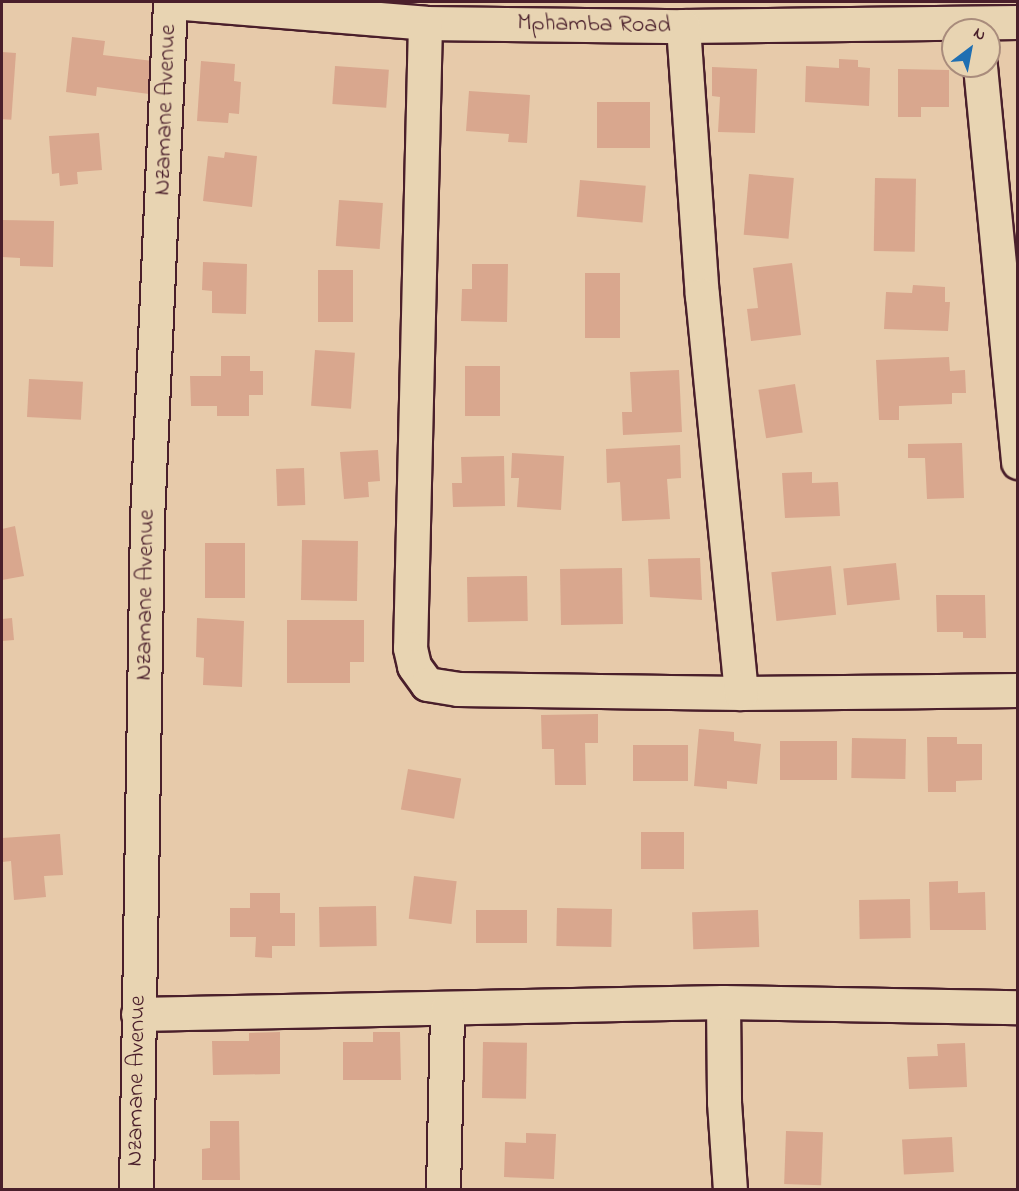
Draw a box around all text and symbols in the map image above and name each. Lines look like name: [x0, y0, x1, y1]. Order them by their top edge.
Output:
street label: Mphamba Road: [517, 9, 671, 41]
north arrow: [941, 18, 1001, 78]
text: N: [969, 21, 990, 47]
street label: Nzamane Avenue: [149, 24, 183, 196]
street label: Nzamane Avenue: [130, 509, 162, 681]
street label: Nzamane Avenue: [121, 995, 153, 1167]

